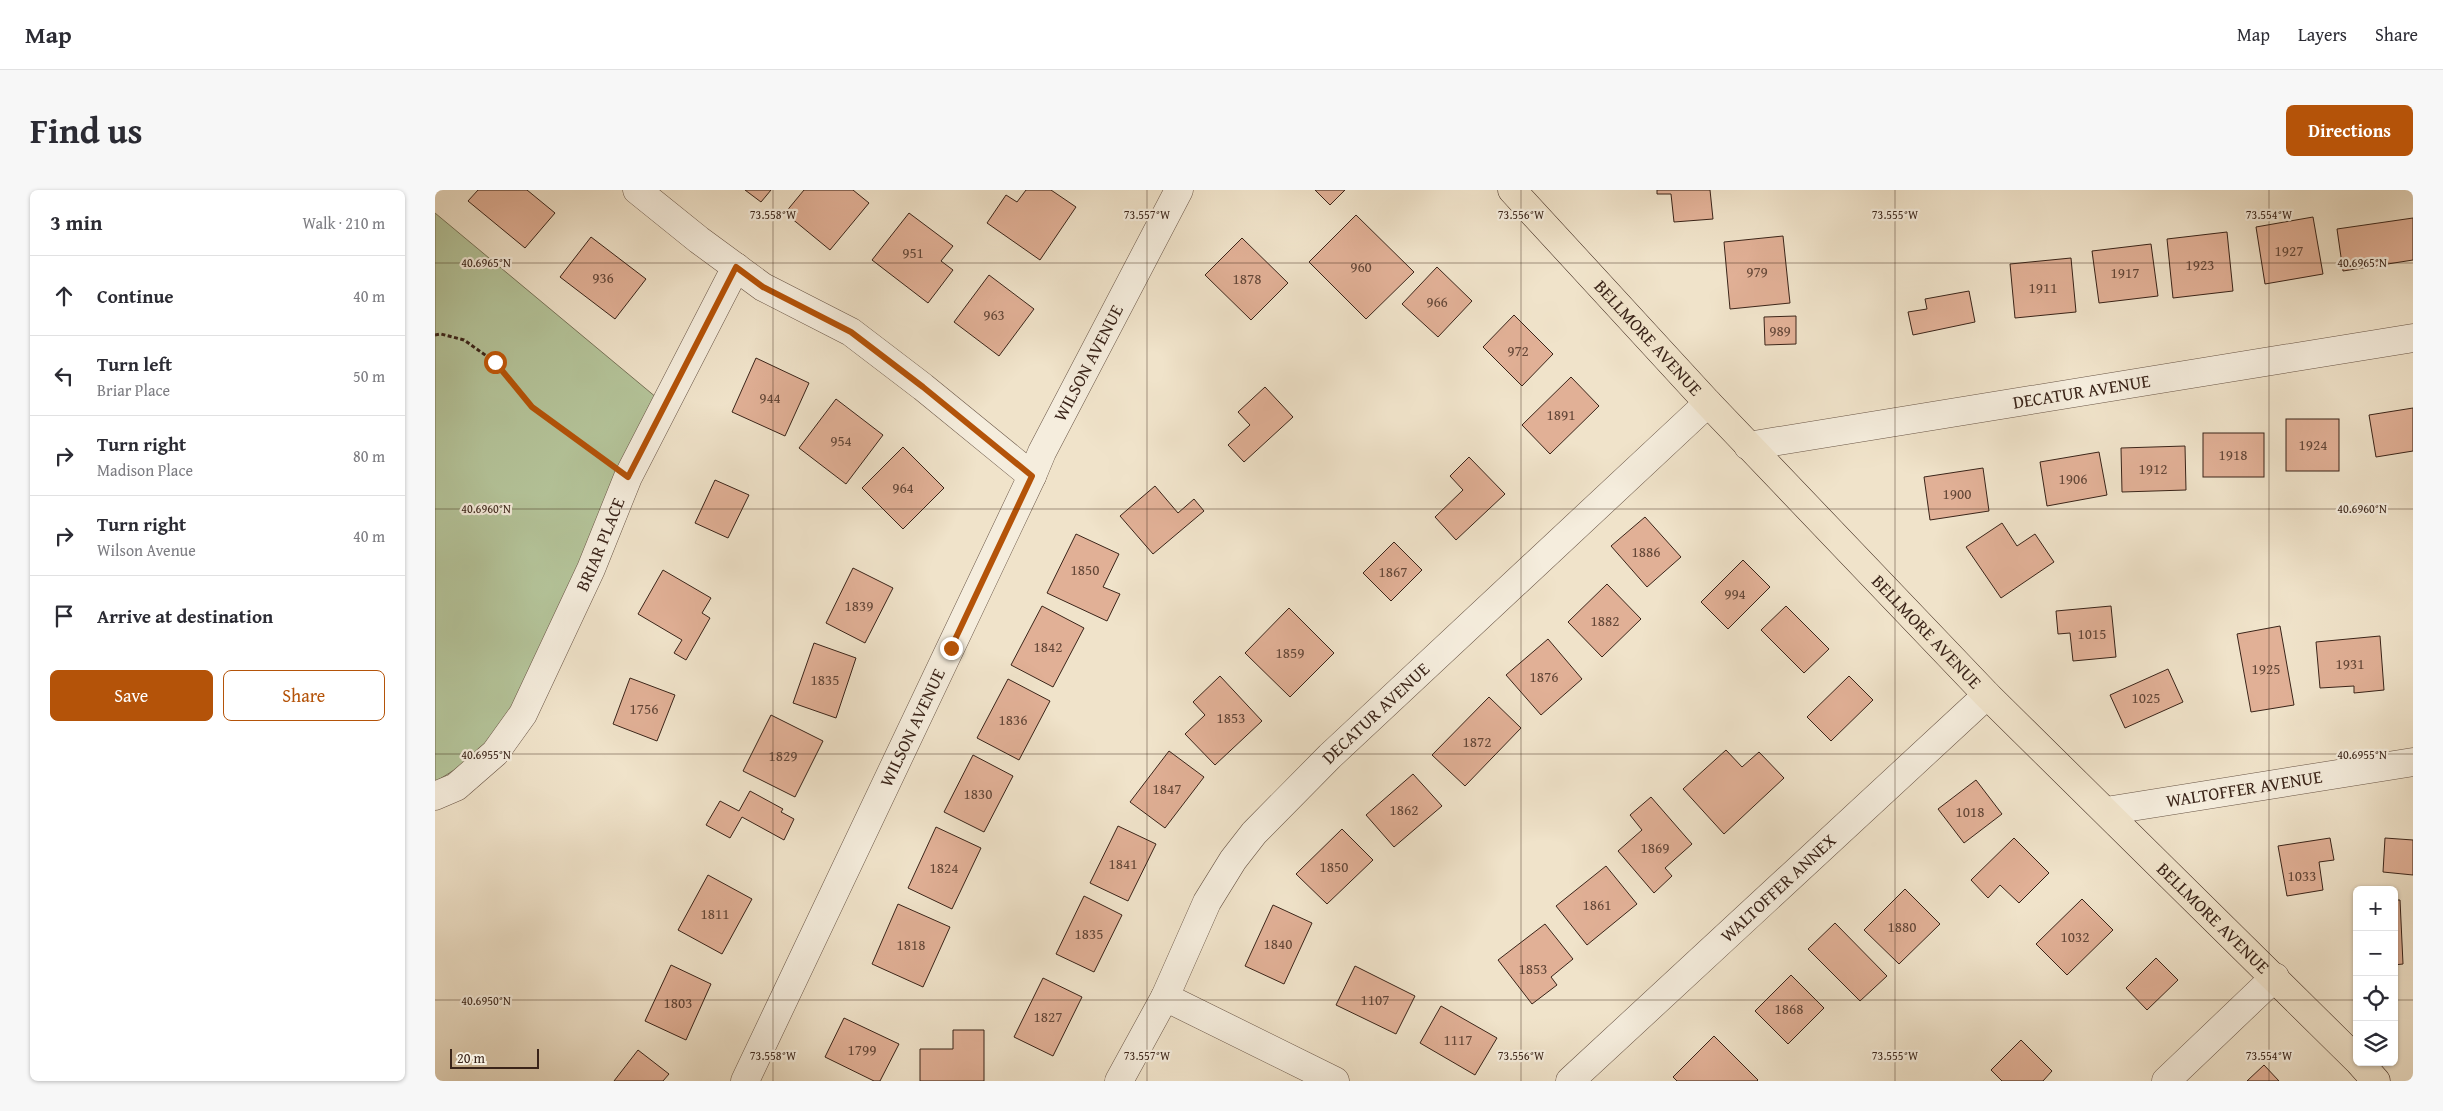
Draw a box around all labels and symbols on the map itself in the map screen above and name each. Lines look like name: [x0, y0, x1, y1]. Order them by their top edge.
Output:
text: 73.558°W: [750, 206, 797, 223]
text: 73.557°W: [1124, 206, 1171, 223]
text: 73.556°W: [1498, 206, 1545, 223]
text: 73.555°W: [1872, 206, 1919, 223]
text: 73.554°W: [2246, 206, 2293, 223]
house number: 1927: [2275, 240, 2303, 261]
house number: 951: [902, 242, 924, 263]
text: 40.6965°N: [461, 254, 511, 271]
house number: 1923: [2186, 254, 2214, 275]
text: 40.6965°N: [2337, 254, 2387, 271]
house number: 960: [1350, 256, 1372, 277]
house number: 979: [1746, 261, 1768, 282]
house number: 1917: [2111, 262, 2139, 283]
house number: 936: [592, 267, 614, 288]
house number: 1878: [1233, 268, 1261, 289]
street label: BELLMORE AVENUE: [1588, 274, 1709, 402]
house number: 1911: [2029, 277, 2057, 298]
house number: 966: [1426, 291, 1448, 312]
street label: WILSON AVENUE: [1046, 300, 1130, 426]
house number: 963: [983, 304, 1005, 325]
house number: 989: [1769, 320, 1791, 341]
house number: 972: [1507, 340, 1529, 361]
route start: [484, 351, 507, 374]
street label: DECATUR AVENUE: [2011, 367, 2152, 416]
house number: 944: [759, 387, 781, 408]
house number: 1891: [1547, 404, 1575, 425]
house number: 954: [830, 430, 852, 451]
house number: 1924: [2299, 434, 2327, 455]
house number: 1918: [2219, 444, 2247, 465]
house number: 1912: [2139, 458, 2167, 479]
house number: 1906: [2059, 468, 2087, 489]
house number: 964: [892, 477, 914, 498]
house number: 1900: [1943, 483, 1971, 504]
street label: BRIAR PLACE: [568, 493, 631, 596]
text: 40.6960°N: [461, 500, 511, 517]
text: 40.6960°N: [2337, 500, 2387, 517]
house number: 1886: [1632, 541, 1660, 562]
house number: 1850: [1071, 559, 1099, 580]
house number: 1867: [1379, 561, 1407, 582]
street label: BELLMORE AVENUE: [1866, 568, 1988, 695]
house number: 994: [1724, 583, 1746, 604]
house number: 1839: [845, 595, 873, 616]
house number: 1882: [1591, 610, 1619, 631]
house number: 1015: [2078, 623, 2106, 644]
house number: 1842: [1034, 636, 1062, 657]
route end: [940, 637, 963, 660]
house number: 1859: [1276, 642, 1304, 663]
house number: 1931: [2336, 653, 2364, 674]
street label: DECATUR AVENUE: [1315, 656, 1435, 770]
house number: 1925: [2252, 658, 2280, 679]
street label: WILSON AVENUE: [872, 664, 952, 791]
house number: 1876: [1530, 666, 1558, 687]
house number: 1835: [811, 669, 839, 690]
house number: 1025: [2132, 687, 2160, 708]
house number: 1756: [630, 698, 658, 719]
house number: 1853: [1217, 707, 1245, 728]
house number: 1836: [999, 709, 1027, 730]
house number: 1872: [1463, 731, 1491, 752]
house number: 1829: [769, 745, 797, 766]
text: 40.6955°N: [461, 746, 511, 763]
text: 40.6955°N: [2337, 746, 2387, 763]
street label: WALTOFFER AVENUE: [2164, 763, 2324, 814]
house number: 1847: [1153, 778, 1181, 799]
house number: 1830: [964, 783, 992, 804]
house number: 1862: [1390, 799, 1418, 820]
house number: 1018: [1956, 801, 1984, 822]
street label: WALTOFFER ANNEX: [1714, 827, 1842, 948]
house number: 1869: [1641, 837, 1669, 858]
house number: 1841: [1109, 853, 1137, 874]
house number: 1850: [1320, 856, 1348, 877]
street label: BELLMORE AVENUE: [2151, 856, 2276, 980]
house number: 1824: [930, 857, 958, 878]
house number: 1033: [2288, 865, 2316, 886]
house number: 1861: [1583, 894, 1611, 915]
house number: 1811: [701, 903, 729, 924]
house number: 1880: [1888, 916, 1916, 937]
house number: 1835: [1075, 923, 1103, 944]
house number: 1032: [2061, 926, 2089, 947]
house number: 1840: [1264, 933, 1292, 954]
house number: 1818: [897, 934, 925, 955]
house number: 1853: [1519, 958, 1547, 979]
house number: 1107: [1361, 989, 1389, 1010]
text: 40.6950°N: [461, 992, 511, 1009]
house number: 1803: [664, 992, 692, 1013]
house number: 1868: [1775, 998, 1803, 1019]
house number: 1827: [1034, 1006, 1062, 1027]
house number: 1117: [1444, 1029, 1472, 1050]
house number: 1799: [848, 1039, 876, 1060]
scale bar: [450, 1046, 539, 1069]
text: 73.558°W: [750, 1047, 797, 1064]
text: 73.557°W: [1124, 1047, 1171, 1064]
text: 73.556°W: [1498, 1047, 1545, 1064]
text: 73.555°W: [1872, 1047, 1919, 1064]
text: 73.554°W: [2246, 1047, 2293, 1064]

